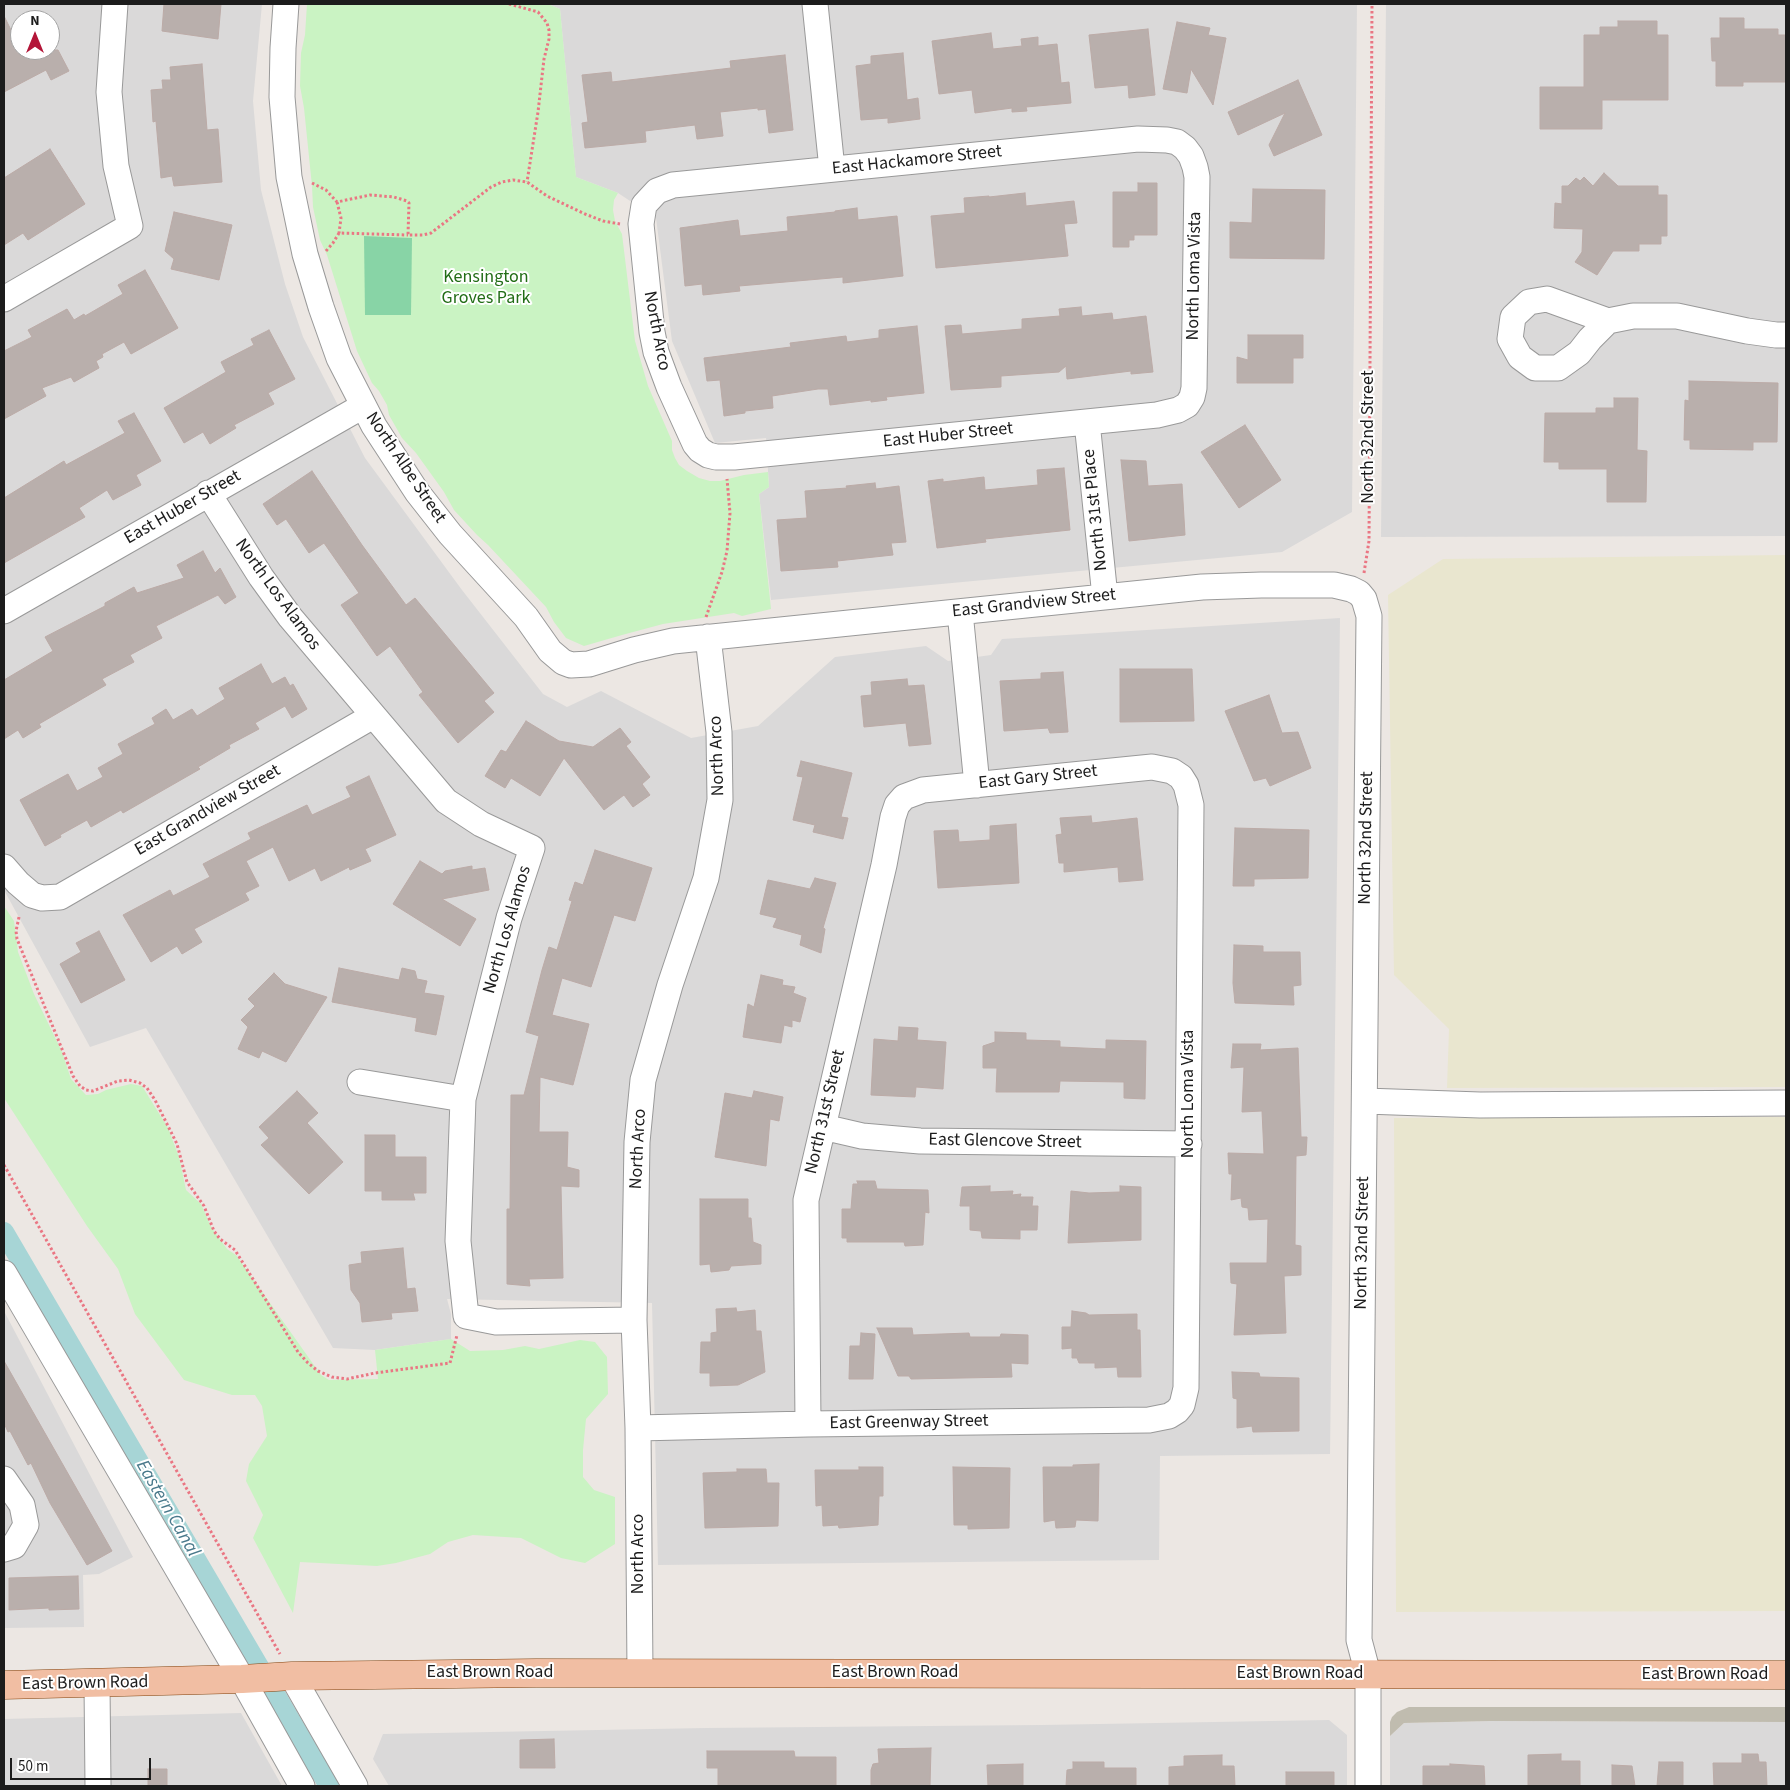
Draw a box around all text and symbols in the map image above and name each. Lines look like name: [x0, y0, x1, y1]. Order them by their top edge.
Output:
north arrow: [10, 10, 60, 60]
text: N: [30, 11, 40, 31]
street label: East Hackamore Street: [831, 141, 1003, 181]
street label: North Loma Vista: [1183, 211, 1207, 341]
park label: Kensington Groves Park: [442, 267, 530, 310]
street label: North Arco: [638, 289, 674, 373]
street label: North 32nd Street: [1358, 370, 1380, 504]
street label: North Albe Street: [360, 408, 450, 528]
street label: East Huber Street: [882, 418, 1014, 454]
street label: North 31st Place: [1079, 448, 1113, 572]
street label: East Huber Street: [121, 466, 245, 550]
street label: North Los Alamos: [229, 535, 325, 655]
street label: East Grandview Street: [951, 585, 1117, 623]
street label: North Arco: [706, 715, 730, 797]
street label: East Grandview Street: [131, 760, 285, 862]
street label: East Gary Street: [977, 761, 1099, 795]
street label: North 32nd Street: [1355, 771, 1379, 905]
street label: North Los Alamos: [479, 864, 537, 996]
street label: North Loma Vista: [1178, 1030, 1200, 1158]
street label: North 31st Street: [801, 1048, 851, 1176]
street label: North Arco: [626, 1108, 652, 1190]
street label: East Glencove Street: [928, 1130, 1082, 1154]
street label: North 32nd Street: [1351, 1176, 1375, 1310]
street label: East Greenway Street: [829, 1411, 989, 1435]
water label: Eastern Canal: [130, 1456, 204, 1562]
street label: North Arco: [628, 1514, 650, 1594]
street label: East Brown Road: [427, 1662, 553, 1684]
street label: East Brown Road: [832, 1662, 958, 1684]
street label: East Brown Road: [1237, 1663, 1363, 1685]
street label: East Brown Road: [1642, 1664, 1768, 1686]
street label: East Brown Road: [21, 1672, 149, 1696]
scale bar: [12, 1748, 154, 1780]
text: 50 m: [18, 1756, 48, 1777]

